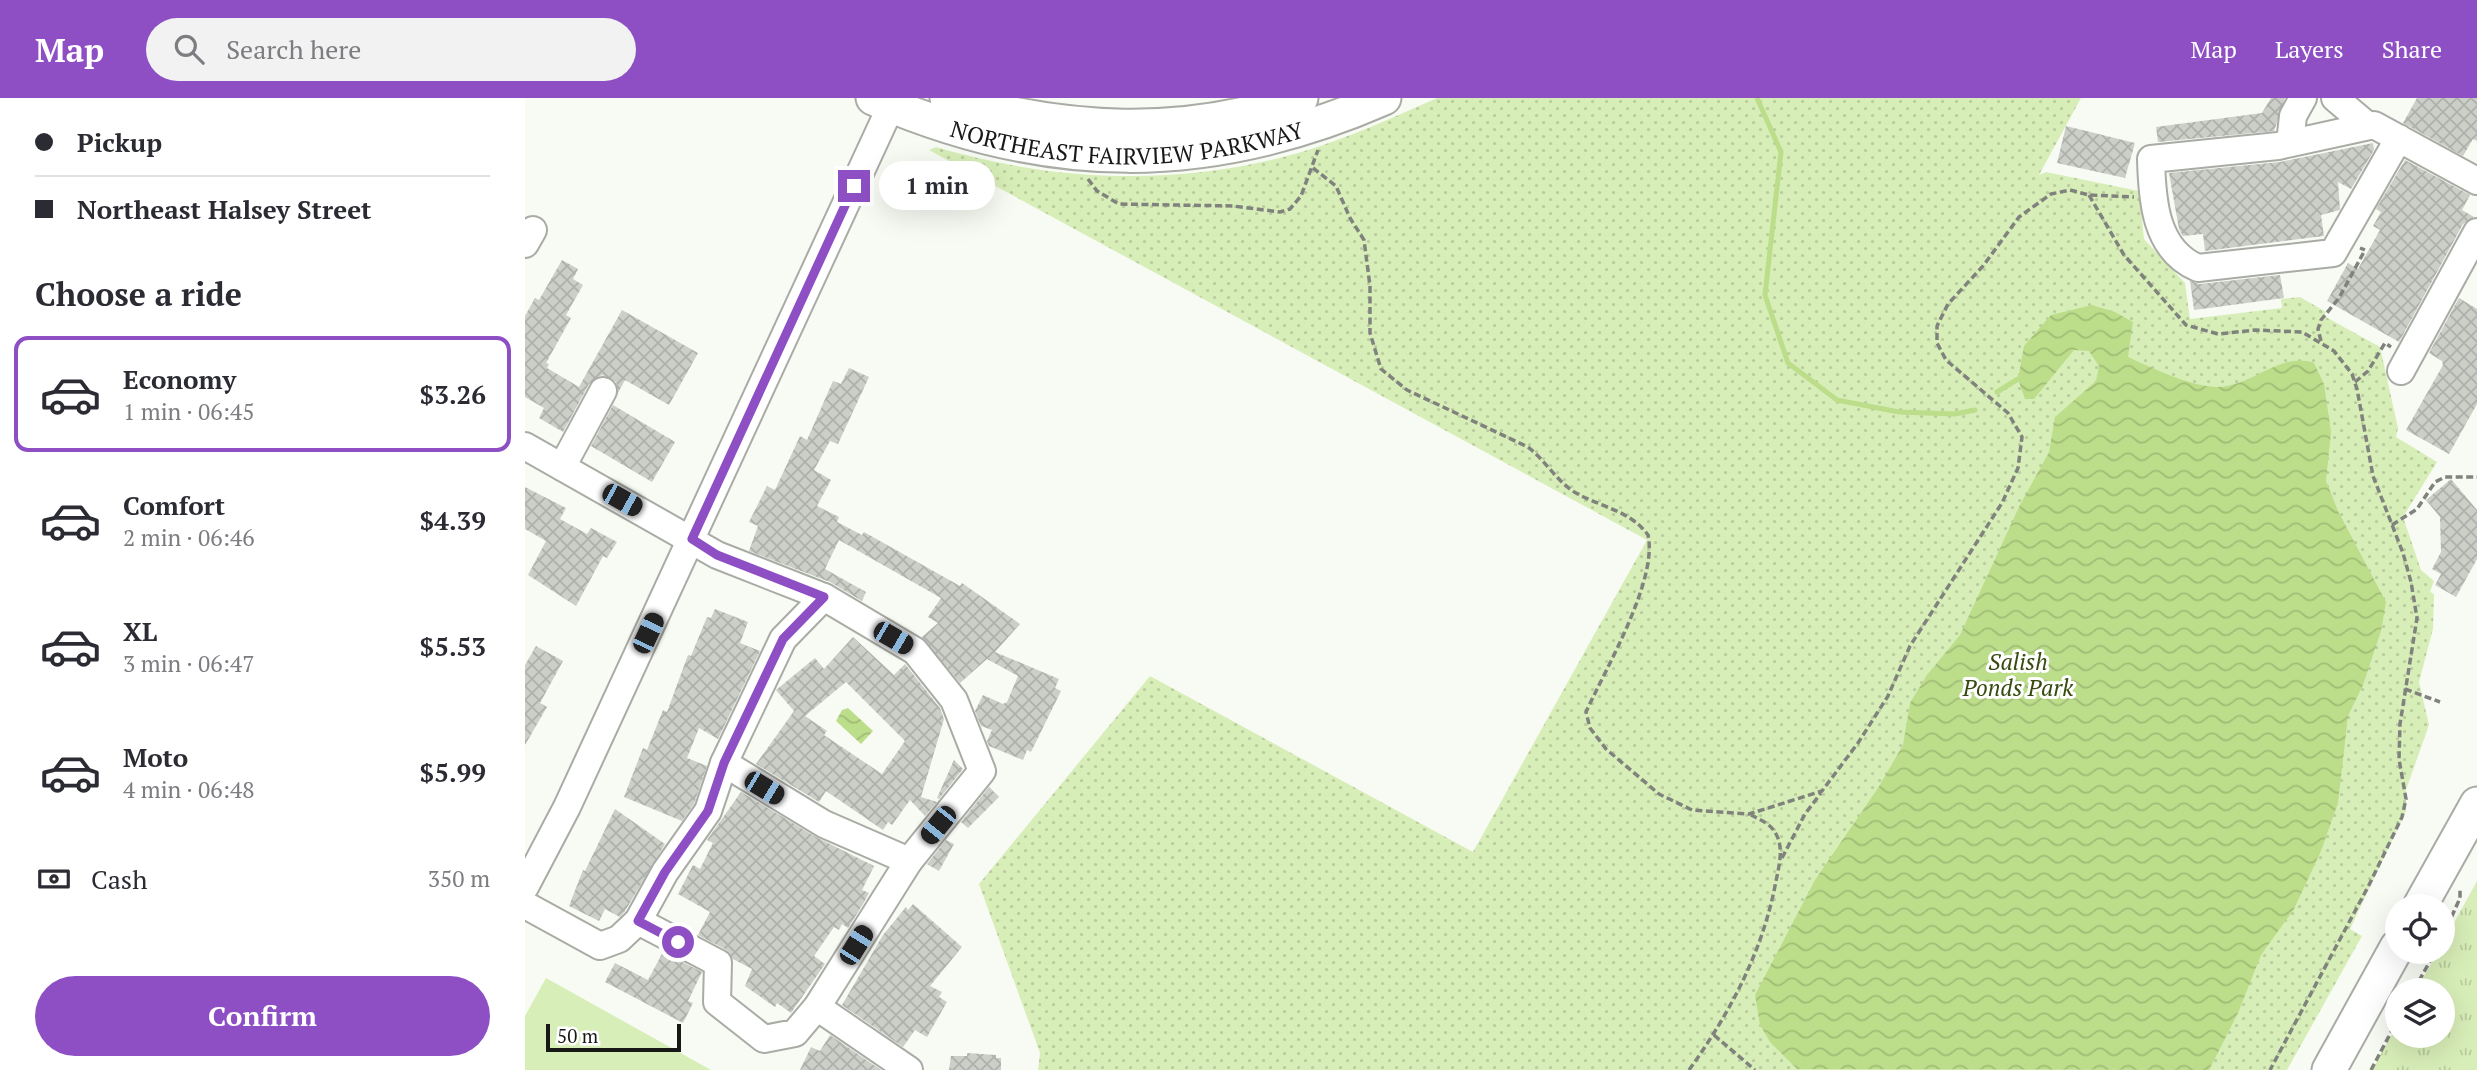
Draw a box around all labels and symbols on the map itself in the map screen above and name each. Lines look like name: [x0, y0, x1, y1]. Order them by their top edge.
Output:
street label: NORTHEAST FAIRVIEW PARKWAY: [950, 112, 1306, 140]
text: NORTHEAST FAIRVIEW PARKWAY: [947, 113, 1307, 171]
callout: 1 min: [879, 162, 994, 210]
route end: [838, 170, 870, 202]
car: [599, 481, 646, 519]
car: [630, 610, 667, 656]
car: [870, 618, 917, 658]
park label: Salish Ponds Park: [1962, 646, 2074, 703]
car: [741, 768, 788, 808]
car: [917, 802, 960, 848]
car: [836, 922, 877, 968]
route start: [662, 926, 694, 958]
scale bar: [546, 1021, 681, 1053]

